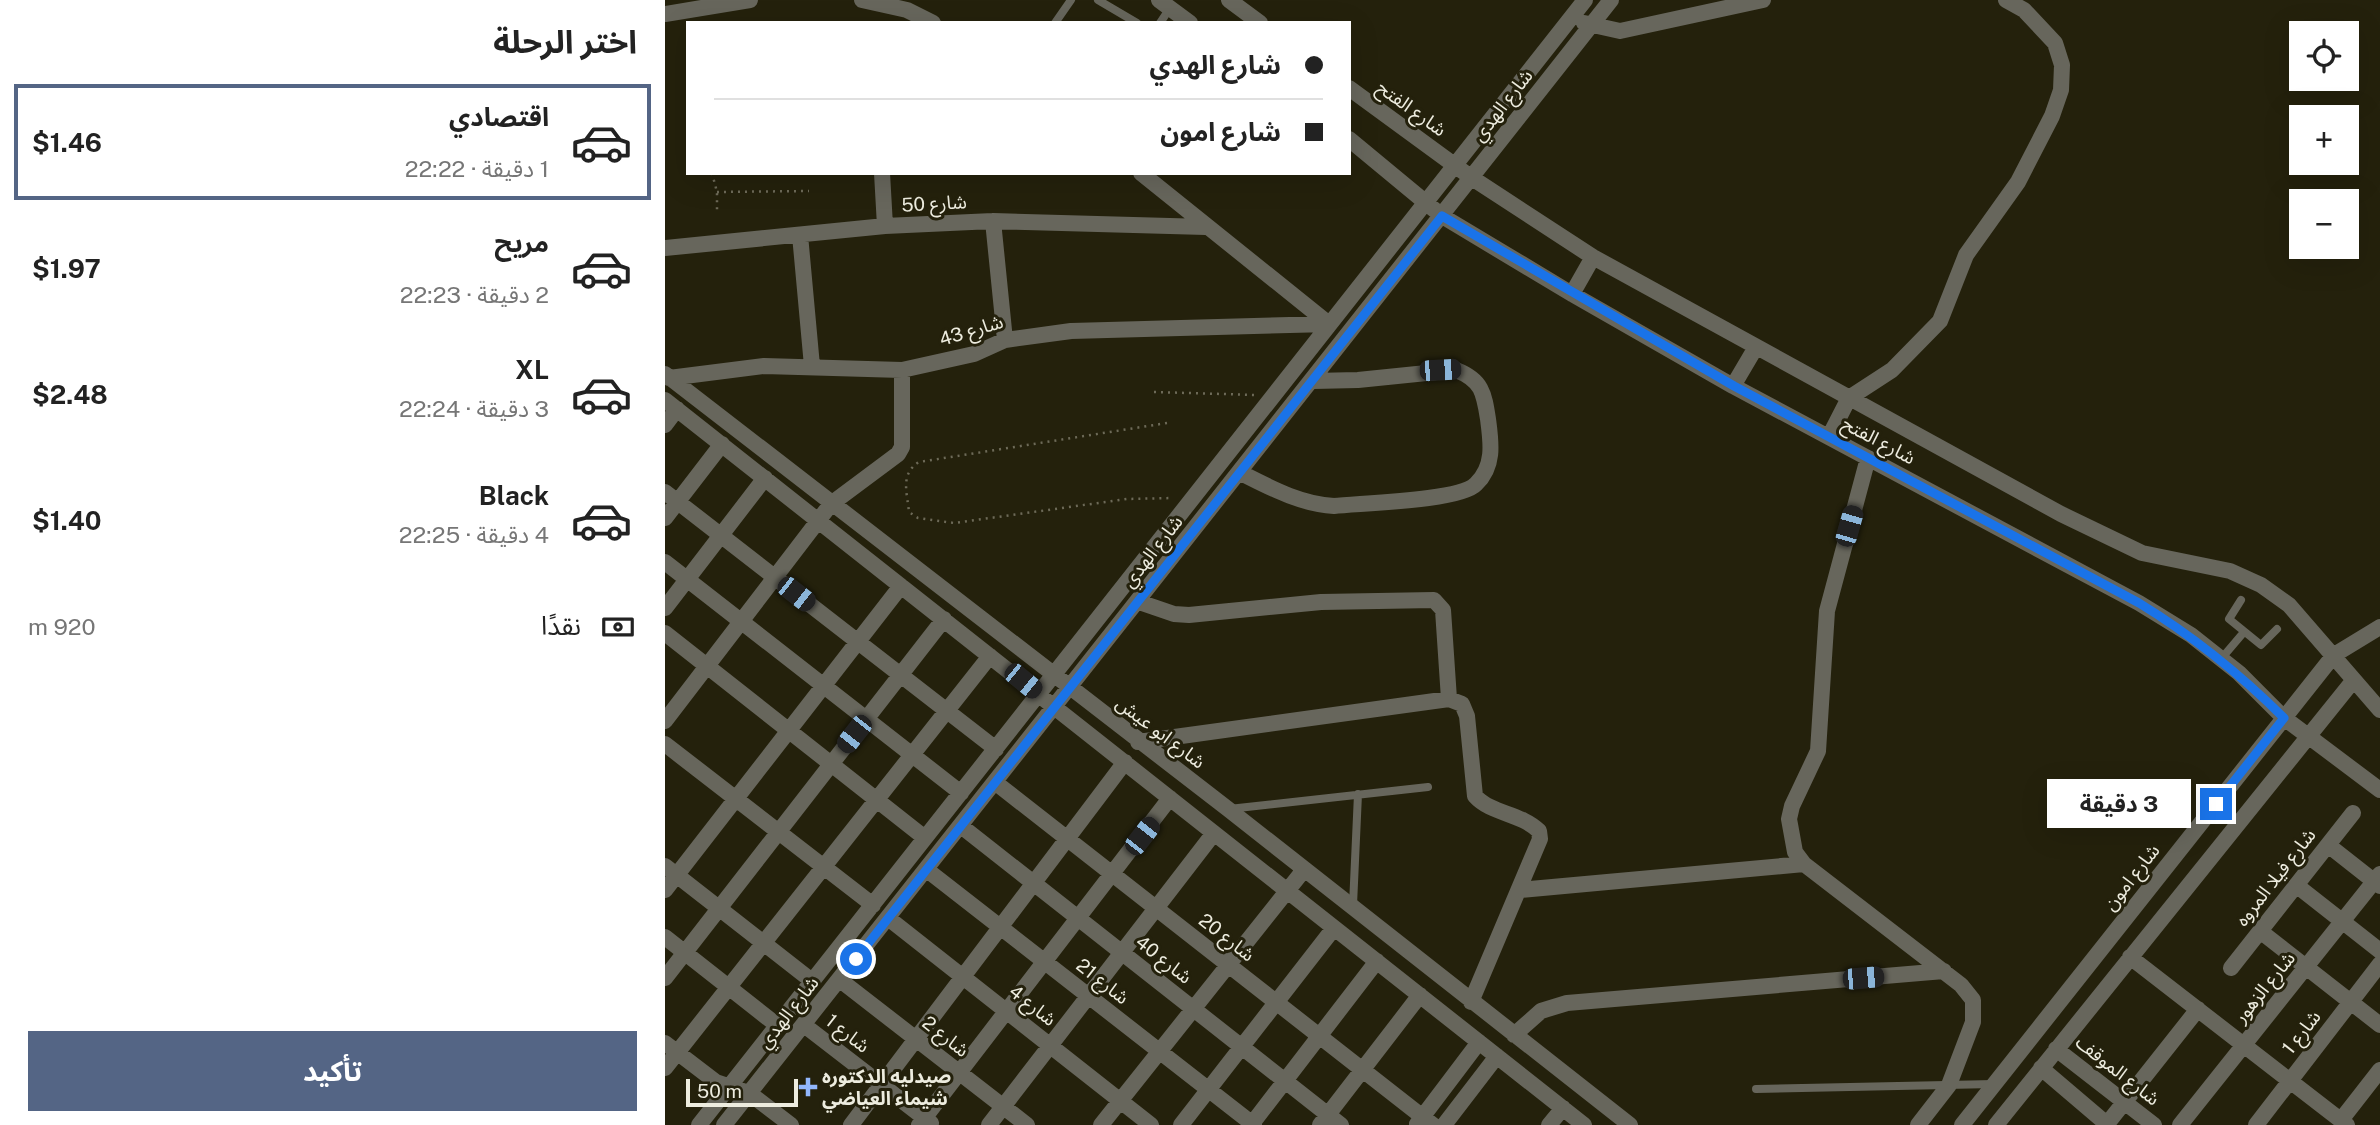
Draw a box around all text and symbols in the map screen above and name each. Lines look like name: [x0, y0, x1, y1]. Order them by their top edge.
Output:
map controls: [2289, 21, 2359, 259]
button: locate: [2289, 21, 2359, 91]
text: اختر الرحلة: [493, 23, 637, 60]
text: شارع الهدي: [1150, 49, 1281, 80]
street label: شارع الهدي: [1467, 65, 1540, 148]
street label: شارع الفتح: [1371, 76, 1451, 144]
text: اقتصادي: [449, 101, 549, 132]
button: +: [2289, 105, 2359, 175]
icon: car: [570, 111, 633, 174]
text: شارع امون: [1160, 116, 1281, 147]
text: $1.46: [32, 127, 102, 158]
text: 1 دقيقة · 22:22: [405, 155, 549, 182]
button: −: [2289, 189, 2359, 259]
street label: شارع 50: [901, 190, 967, 219]
text: مريح: [494, 227, 549, 258]
icon: car: [570, 237, 633, 300]
text: $1.97: [32, 253, 101, 284]
text: 2 دقيقة · 22:23: [400, 281, 549, 308]
street label: شارع 43: [936, 310, 1006, 353]
text: XL: [515, 354, 549, 385]
car: [1419, 358, 1462, 382]
icon: car: [570, 363, 633, 426]
text: $2.48: [32, 379, 108, 410]
text: 3 دقيقة · 22:24: [399, 395, 549, 422]
street label: شارع الفتح: [1837, 412, 1919, 472]
text: Black: [479, 480, 549, 511]
icon: car: [570, 489, 633, 552]
car: [1834, 503, 1865, 549]
text: $1.40: [32, 505, 102, 536]
street label: شارع الهدي: [1117, 511, 1190, 594]
text: 4 دقيقة · 22:25: [399, 521, 549, 548]
car: [773, 573, 820, 615]
icon: cash: [599, 608, 637, 646]
text: نقدًا: [541, 610, 581, 641]
text: 920 m: [28, 613, 96, 640]
car: [1001, 660, 1046, 702]
street label: شارع ابو عيش: [1110, 691, 1210, 775]
car: [833, 711, 876, 757]
callout: 3 دقيقة: [2048, 780, 2191, 828]
route end: [2200, 788, 2232, 820]
text: 3 دقيقة: [2080, 790, 2158, 817]
car: [1121, 813, 1164, 859]
street label: شارع فيلا المروه: [2230, 824, 2322, 932]
street label: شارع امون: [2098, 839, 2166, 916]
street label: شارع 20: [1193, 908, 1259, 968]
street label: شارع 40: [1130, 930, 1196, 990]
route start: [840, 943, 872, 975]
street label: شارع الزهور: [2228, 947, 2302, 1030]
street label: شارع 21: [1070, 954, 1134, 1011]
car: [1842, 966, 1885, 990]
street label: شارع الهدي: [753, 972, 826, 1055]
street label: شارع 4: [1003, 980, 1061, 1033]
street label: شارع 1: [2277, 1006, 2327, 1060]
street label: شارع 1: [820, 1009, 874, 1059]
street label: شارع 2: [917, 1011, 974, 1063]
street label: شارع الموقف: [2070, 1030, 2164, 1112]
button: تأكيد: [28, 1031, 637, 1111]
place label: صيدليه الدكتوره شيماء العياضي: [822, 1065, 951, 1113]
scale bar: [686, 1076, 798, 1108]
marker: صيدليه الدكتوره شيماء العياضي: [800, 1079, 816, 1095]
text: 50 m: [697, 1080, 742, 1102]

